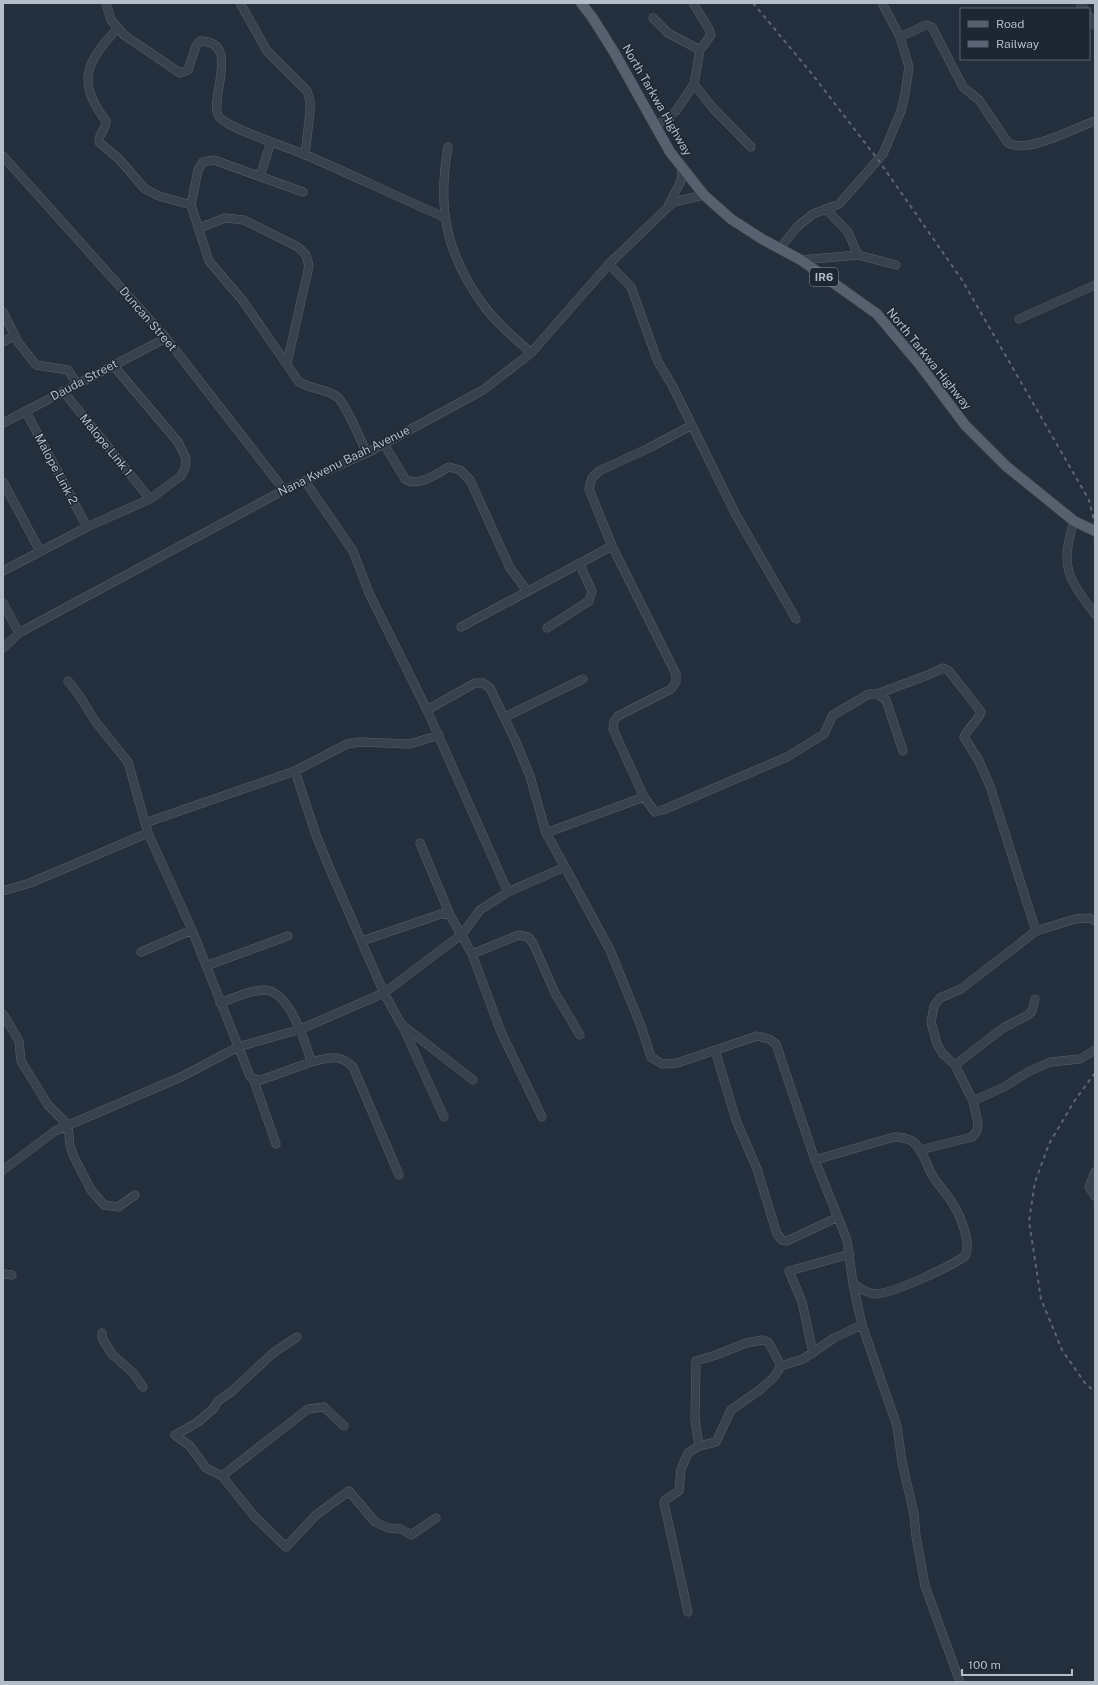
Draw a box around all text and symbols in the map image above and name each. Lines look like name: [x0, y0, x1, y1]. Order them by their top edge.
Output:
legend: [960, 8, 1090, 60]
text: Road: [996, 17, 1024, 31]
text: Railway: [996, 37, 1040, 51]
street label: North Tarkwa Highway: [619, 42, 695, 159]
road number: IR6: [810, 268, 838, 286]
street label: Duncan Street: [116, 284, 180, 354]
street label: North Tarkwa Highway: [884, 305, 975, 413]
street label: Dauda Street: [48, 356, 120, 403]
street label: Malope Link 1: [77, 411, 135, 479]
street label: Nana Kwenu Baah Avenue: [276, 423, 412, 499]
street label: Malope Link 2: [32, 431, 80, 507]
scale bar: [962, 1651, 1072, 1677]
text: 100 m: [968, 1658, 1001, 1672]

